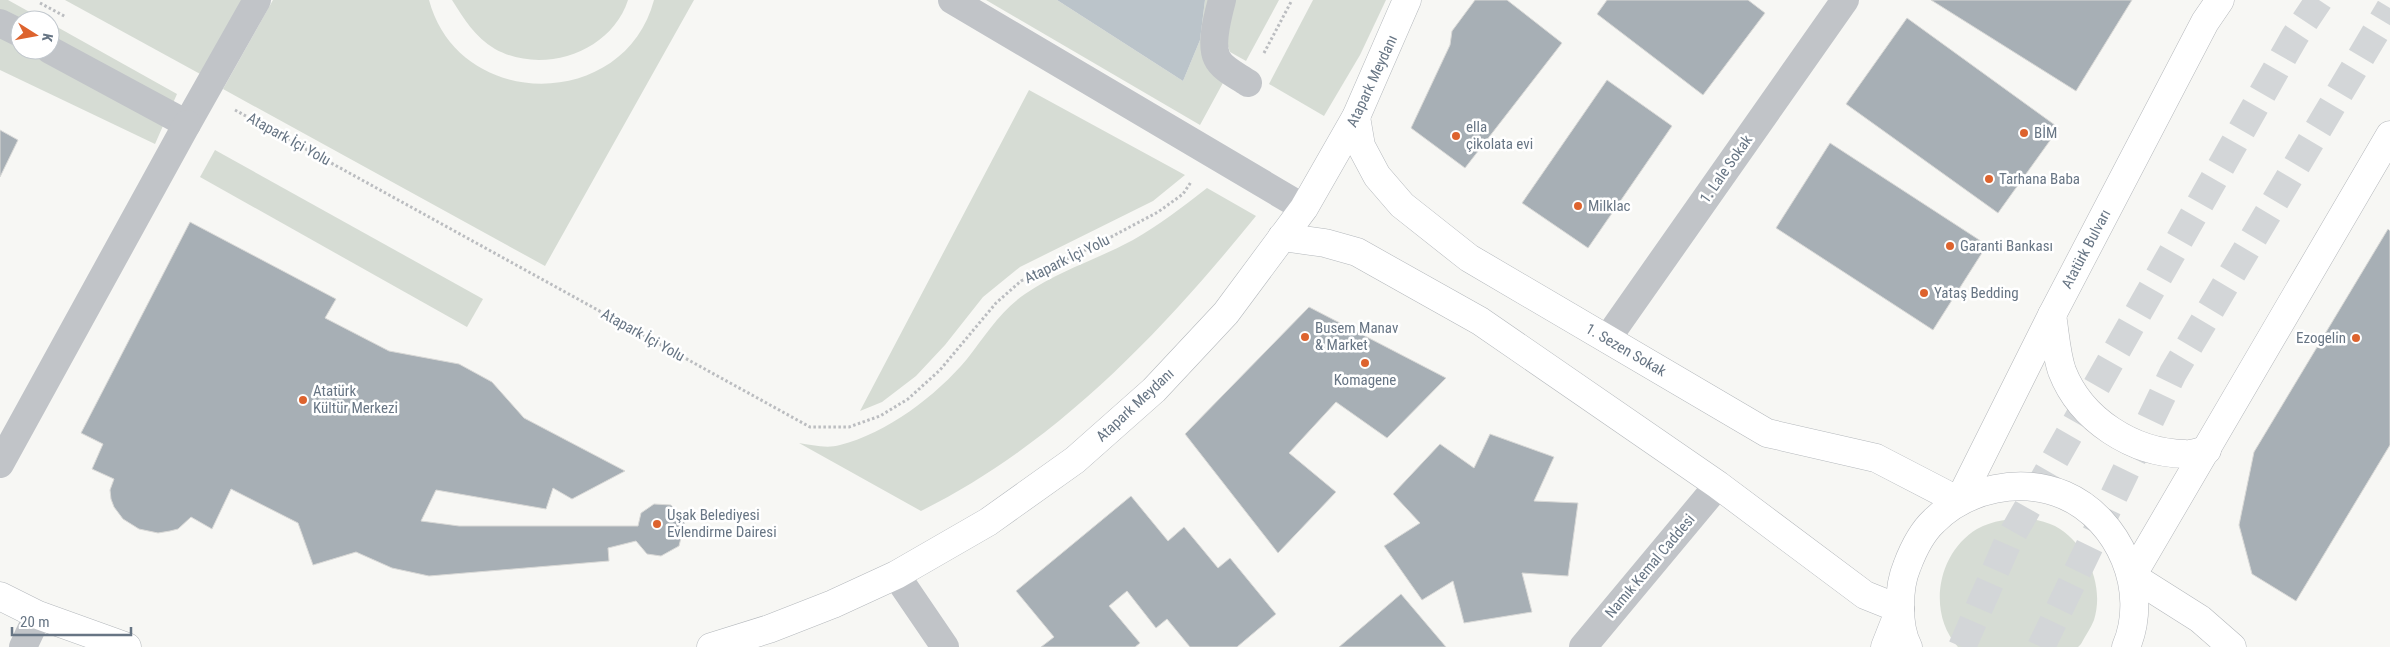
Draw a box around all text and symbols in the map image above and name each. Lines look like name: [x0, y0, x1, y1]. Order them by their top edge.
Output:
north arrow: [10, 10, 60, 60]
text: K: [39, 32, 56, 43]
street label: Atapark Meydanı: [1343, 32, 1401, 130]
street label: Atapark İçi Yolu: [244, 109, 334, 169]
place label: ella çikolata evi: [1466, 118, 1533, 153]
place label: BİM: [2034, 124, 2057, 142]
marker: BİM: [2018, 127, 2030, 139]
marker: ella çikolata evi: [1450, 130, 1462, 142]
street label: 1. Lale Sokak: [1696, 131, 1756, 207]
place label: Tarhana Baba: [1999, 170, 2080, 188]
marker: Tarhana Baba: [1983, 173, 1995, 185]
place label: Milklac: [1588, 197, 1631, 215]
marker: Milklac: [1572, 200, 1584, 212]
street label: Atatürk Bulvarı: [2058, 206, 2114, 292]
street label: Atapark İçi Yolu: [1021, 231, 1113, 287]
place label: Garanti Bankası: [1960, 237, 2053, 255]
marker: Garanti Bankası: [1944, 240, 1956, 252]
place label: Yataş Bedding: [1934, 284, 2019, 302]
marker: Yataş Bedding: [1918, 287, 1930, 299]
street label: Atapark İçi Yolu: [598, 305, 688, 365]
place label: Busem Manav & Market: [1315, 319, 1399, 354]
street label: 1. Sezen Sokak: [1583, 320, 1670, 380]
place label: Ezogelin: [2296, 329, 2346, 347]
marker: Busem Manav & Market: [1299, 331, 1311, 343]
marker: Ezogelin: [2350, 332, 2362, 344]
marker: Komagene: [1359, 357, 1371, 369]
street label: Atapark Meydanı: [1093, 365, 1177, 445]
place label: Komagene: [1334, 371, 1396, 389]
place label: Atatürk Kültür Merkezi: [313, 382, 398, 417]
marker: Atatürk Kültür Merkezi: [297, 394, 309, 406]
place label: Uşak Belediyesi Evlendirme Dairesi: [667, 506, 777, 541]
street label: Namık Kemal Caddesi: [1601, 511, 1699, 621]
marker: Uşak Belediyesi Evlendirme Dairesi: [651, 518, 663, 530]
scale bar: [12, 604, 131, 636]
text: 20 m: [20, 613, 50, 631]

